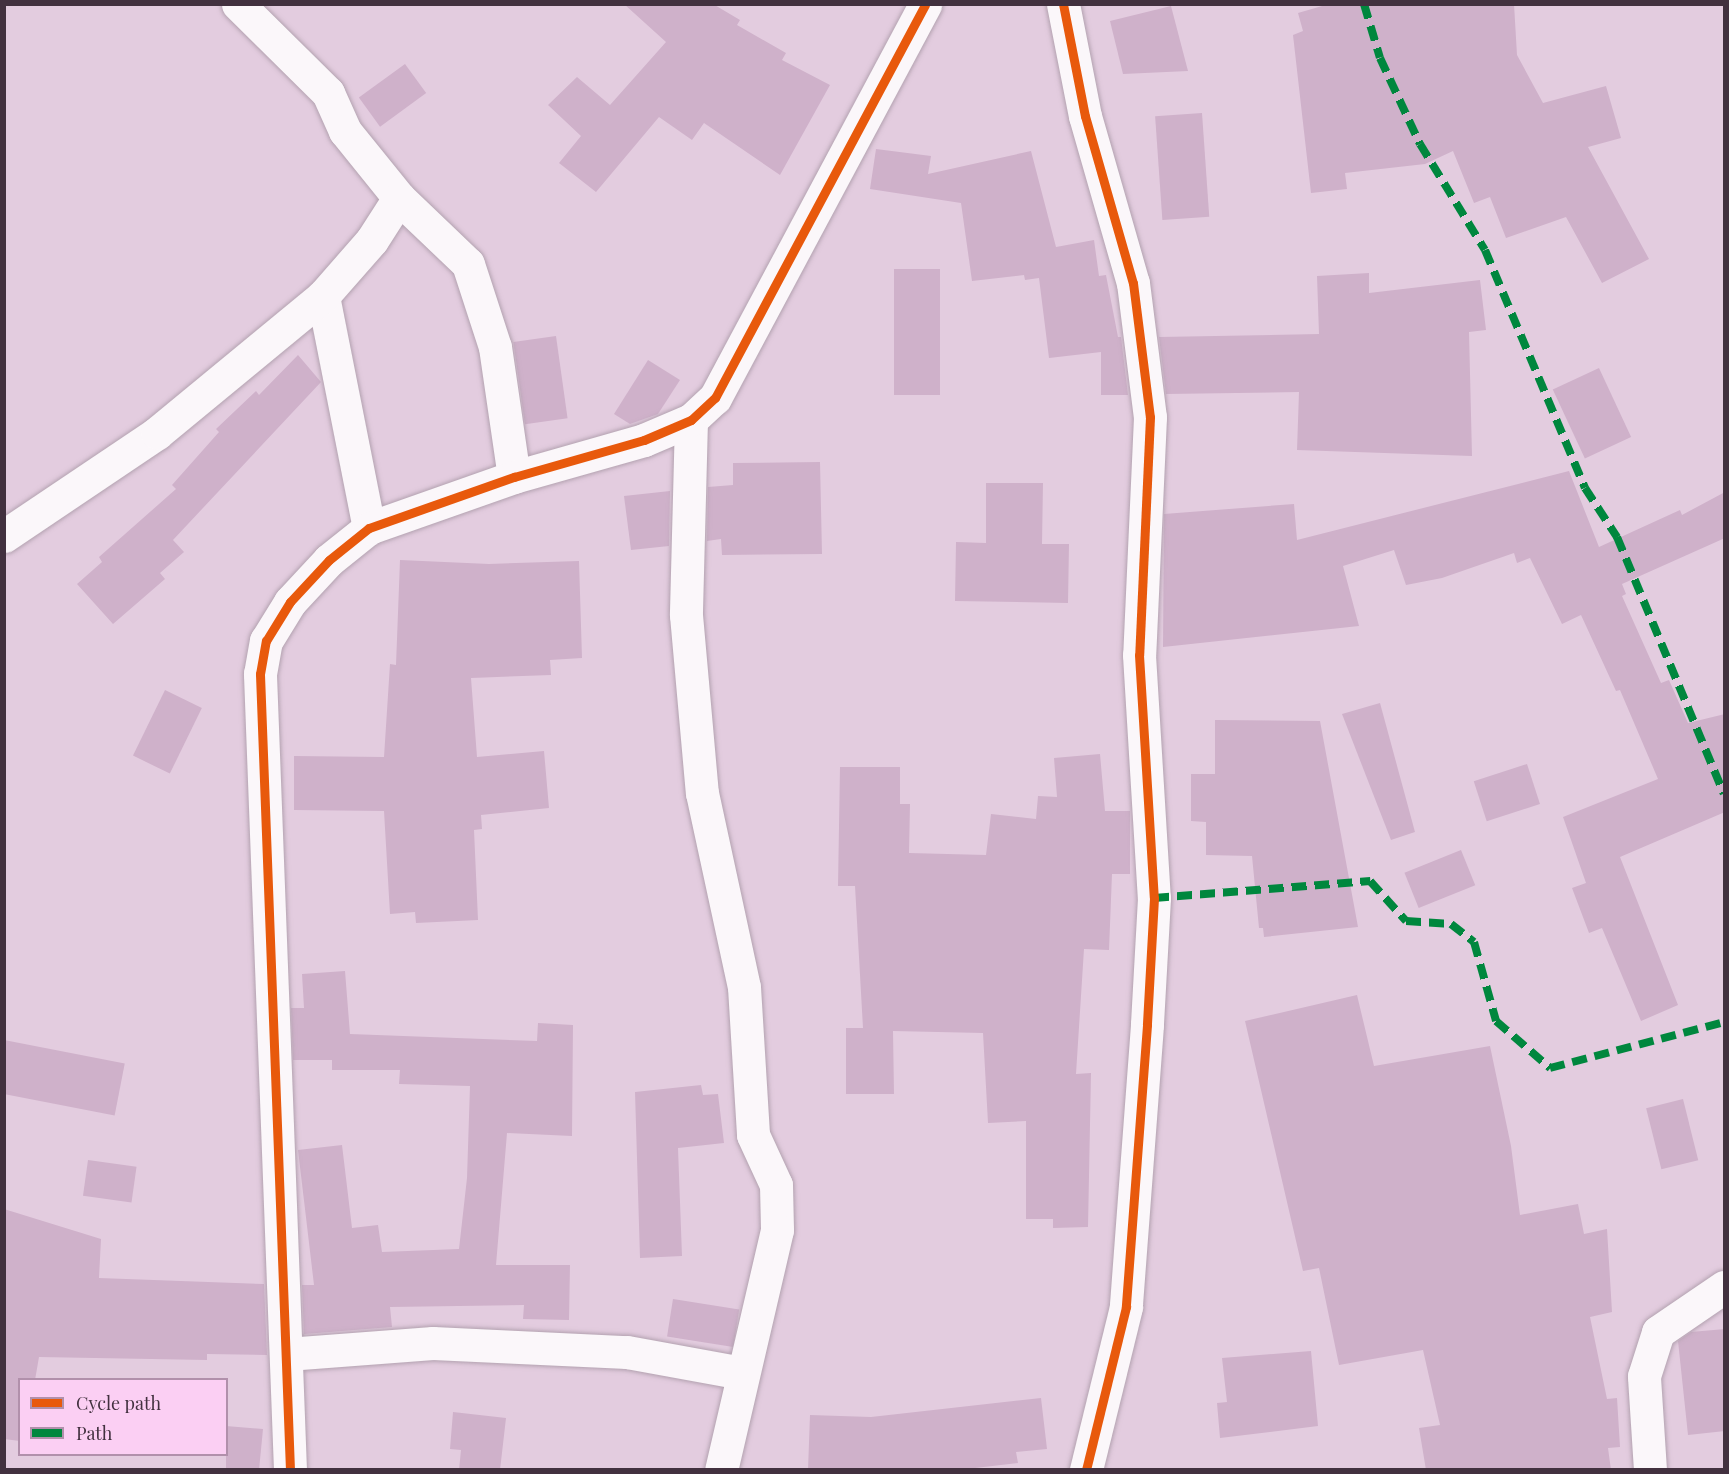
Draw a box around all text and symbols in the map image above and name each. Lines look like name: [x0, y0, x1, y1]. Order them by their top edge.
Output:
legend: [18, 1378, 228, 1456]
text: Cycle path: [76, 1391, 161, 1415]
text: Path: [76, 1421, 112, 1445]

